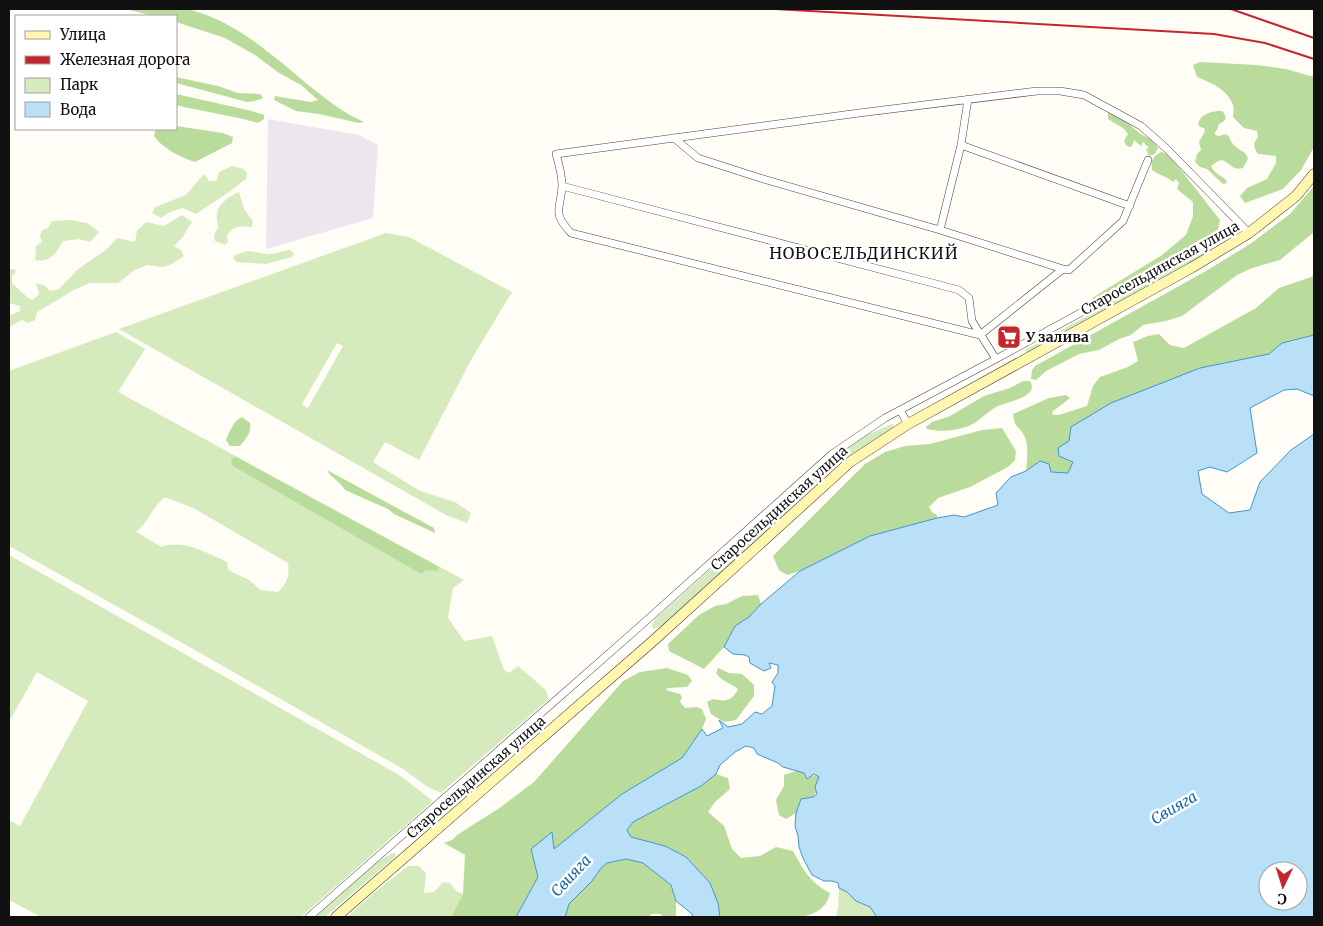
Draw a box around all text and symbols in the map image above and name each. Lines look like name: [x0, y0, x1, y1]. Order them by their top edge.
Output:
legend: [15, 15, 178, 130]
text: Улица: [59, 25, 106, 44]
text: Железная дорога: [60, 50, 190, 69]
text: Парк: [60, 75, 99, 94]
text: Вода: [60, 100, 96, 119]
street label: Старосельдинская улица: [1078, 217, 1243, 319]
district label: НОВОСЕЛЬДИНСКИЙ: [769, 243, 959, 263]
supermarket icon: У залива: [996, 324, 1022, 350]
place label: У залива: [1025, 328, 1089, 346]
street label: Старосельдинская улица: [707, 441, 852, 574]
street label: Старосельдинская улица: [403, 711, 550, 842]
water label: Свияга: [1147, 787, 1200, 828]
water label: Свияга: [547, 851, 595, 901]
north arrow: [1258, 861, 1308, 911]
text: С: [1277, 890, 1287, 908]

